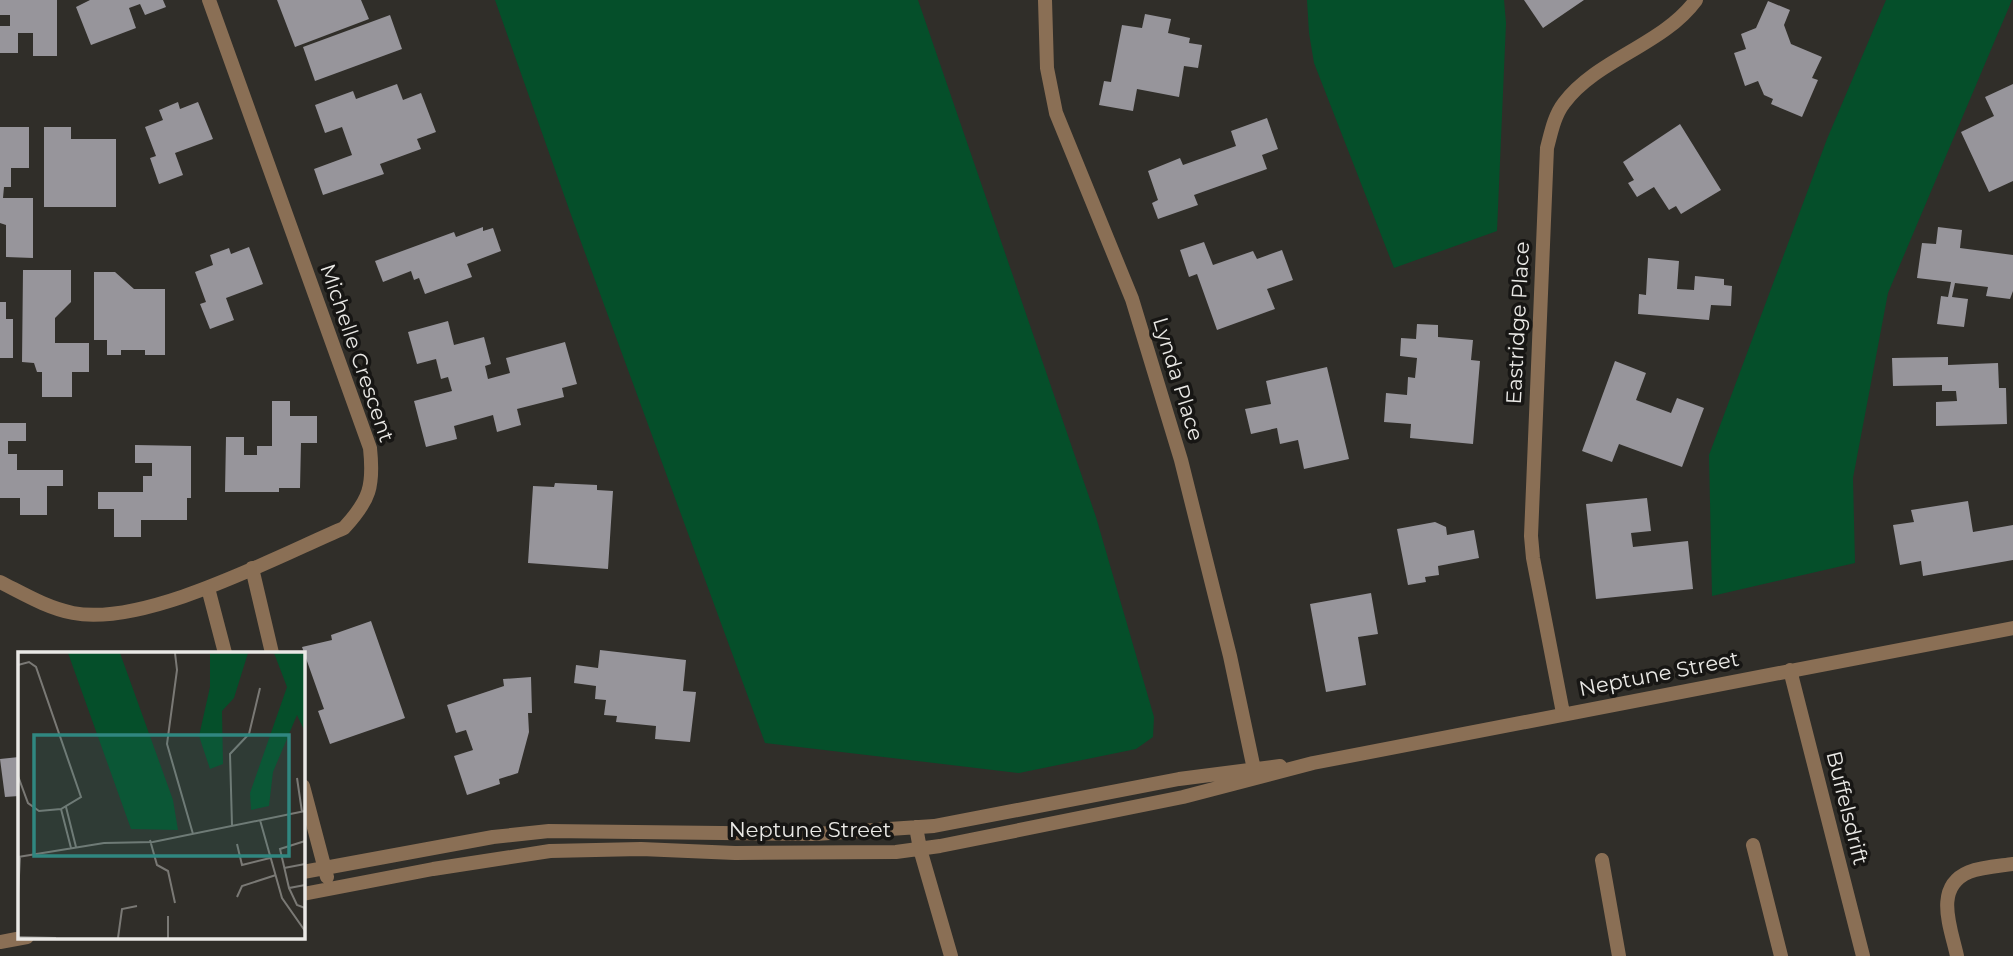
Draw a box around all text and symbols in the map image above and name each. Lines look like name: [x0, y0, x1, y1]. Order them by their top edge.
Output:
street label: Eastridge Place: [1501, 241, 1534, 405]
street label: Michelle Crescent: [315, 260, 400, 445]
street label: Lynda Place: [1148, 314, 1209, 443]
street label: Neptune Street: [1577, 646, 1741, 701]
inset map: [18, 652, 304, 939]
street label: Buffelsdrift: [1821, 748, 1874, 867]
street label: Neptune Street: [729, 817, 891, 842]

